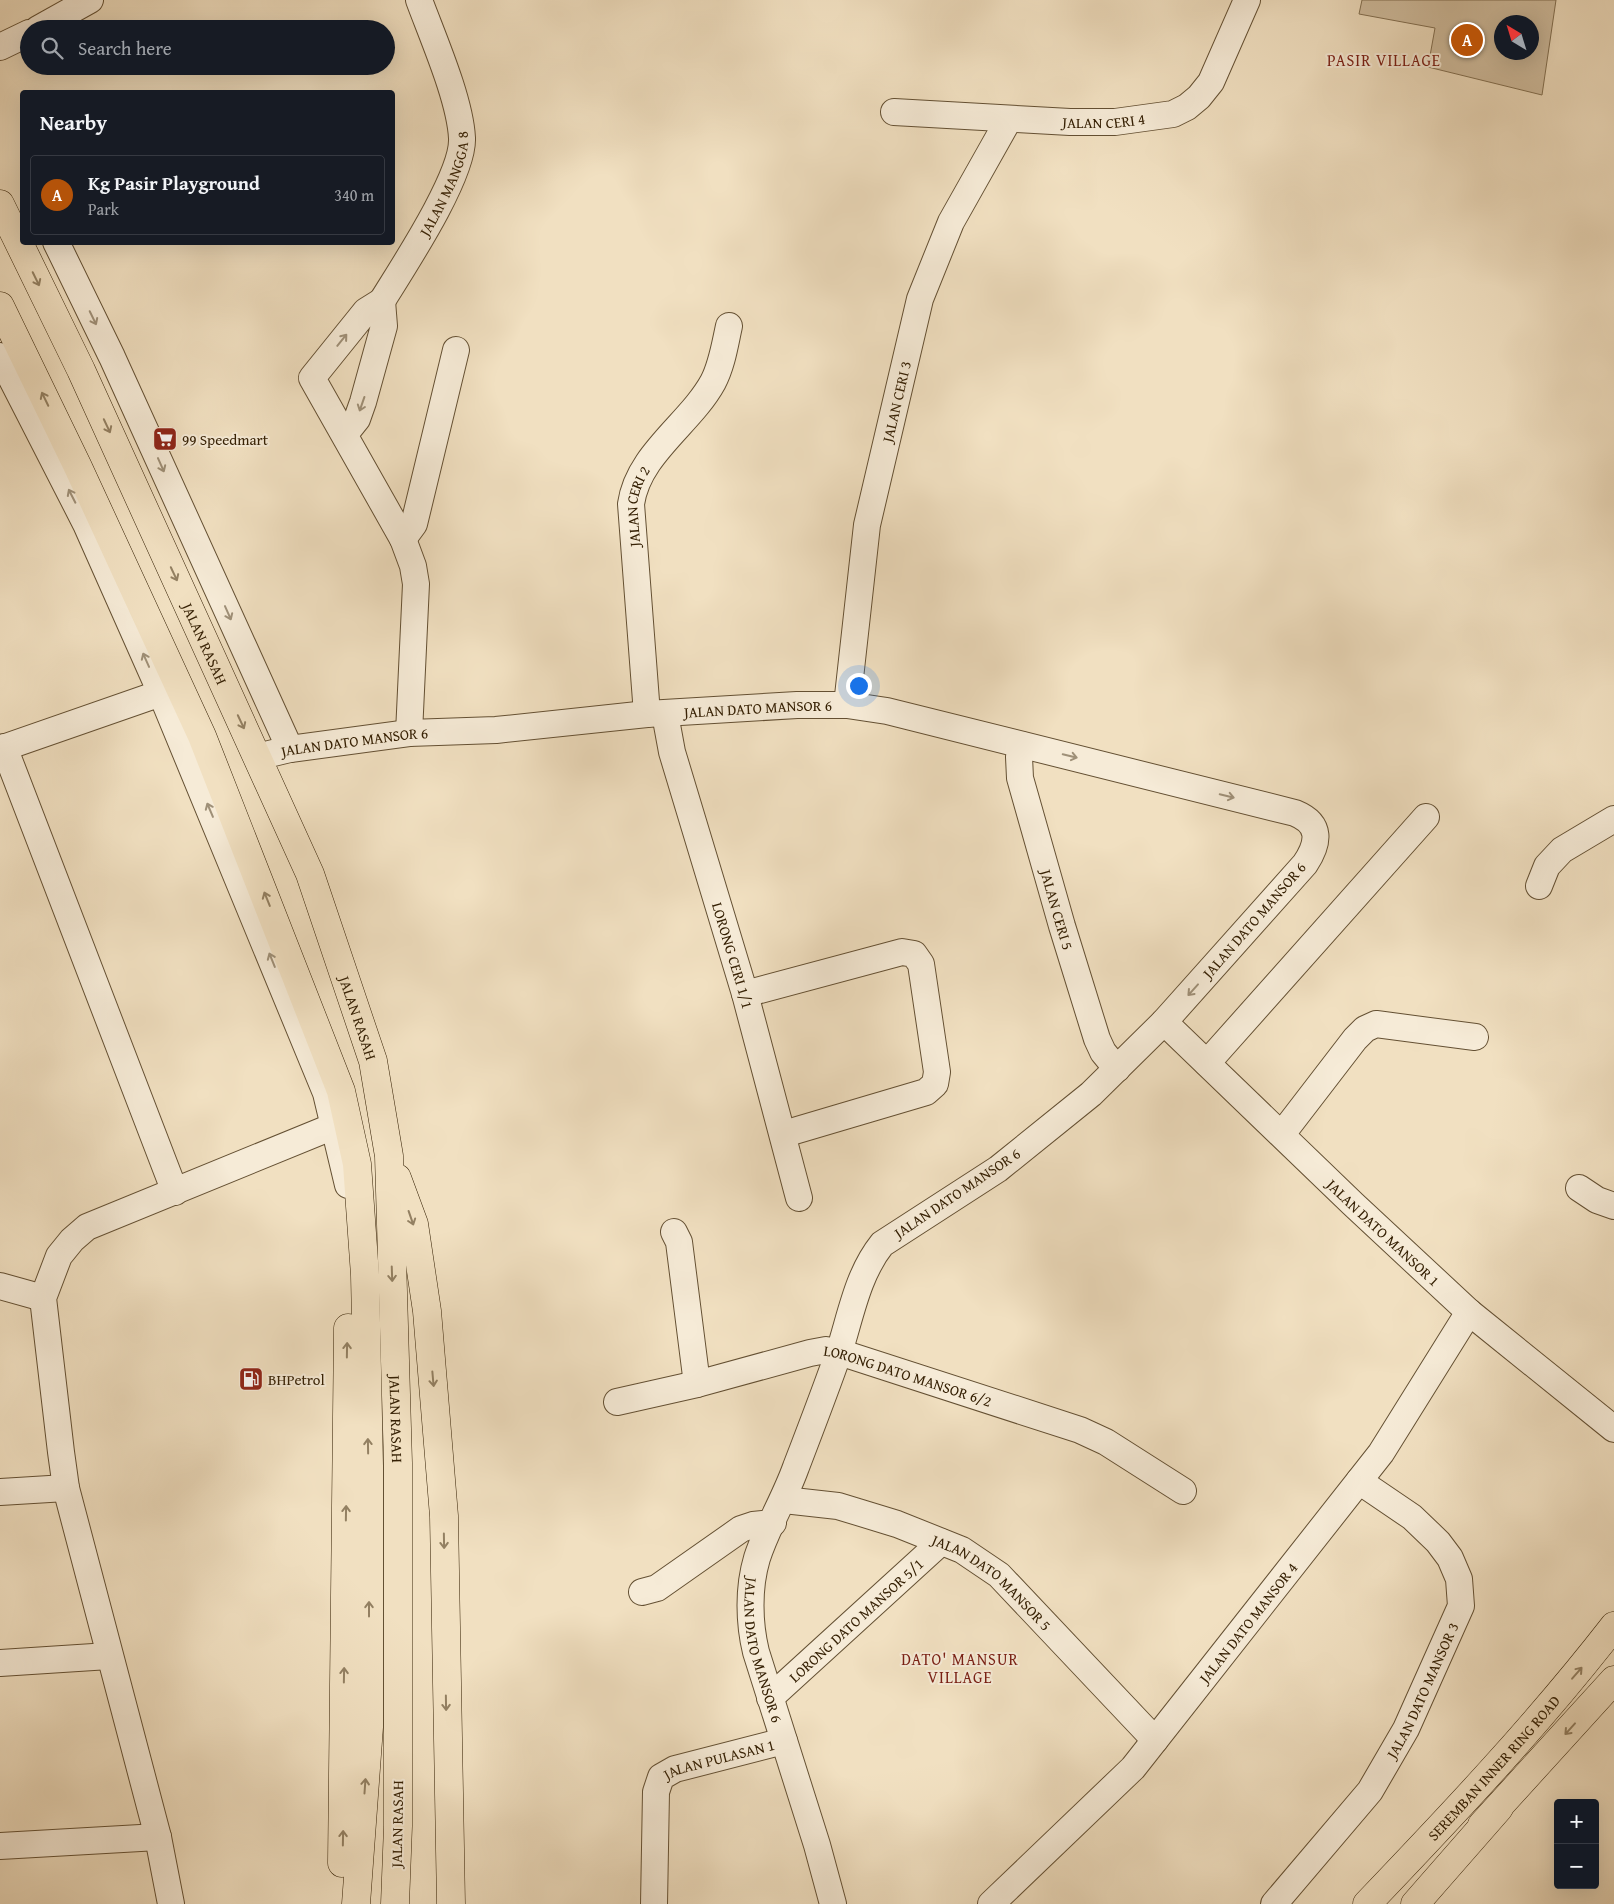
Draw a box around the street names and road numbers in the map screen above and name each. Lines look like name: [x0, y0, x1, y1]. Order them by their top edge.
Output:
street label: JALAN CERI 4: [1060, 107, 1146, 133]
street label: JALAN MANGGA 8: [413, 130, 473, 242]
street label: JALAN CERI 3: [876, 359, 916, 446]
street label: JALAN CERI 2: [621, 462, 654, 550]
street label: JALAN RASAH: [177, 597, 233, 688]
street label: JALAN DATO MANSOR 6: [681, 695, 832, 722]
street label: JALAN DATO MANSOR 6: [277, 722, 428, 762]
street label: JALAN DATO MANSOR 6: [1196, 857, 1310, 984]
street label: JALAN CERI 5: [1035, 865, 1079, 952]
street label: LORONG CERI 1/1: [707, 900, 759, 1011]
street label: JALAN RASAH: [334, 971, 382, 1063]
street label: JALAN DATO MANSOR 6: [888, 1143, 1024, 1244]
street label: JALAN DATO MANSOR 1: [1321, 1173, 1445, 1291]
street label: LORONG DATO MANSOR 6/2: [822, 1339, 994, 1411]
street label: JALAN RASAH: [385, 1373, 408, 1463]
street label: JALAN DATO MANSOR 5: [927, 1528, 1056, 1635]
street label: LORONG DATO MANSOR 5/1: [784, 1553, 928, 1687]
street label: JALAN DATO MANSOR 4: [1192, 1558, 1302, 1689]
street label: JALAN DATO MANSOR 6: [740, 1574, 788, 1725]
street label: JALAN DATO MANSOR 3: [1380, 1619, 1463, 1764]
street label: SEREMBAN INNER RING ROAD: [1422, 1690, 1564, 1845]
street label: JALAN PULASAN 1: [657, 1733, 777, 1785]
street label: JALAN RASAH: [386, 1780, 408, 1870]

